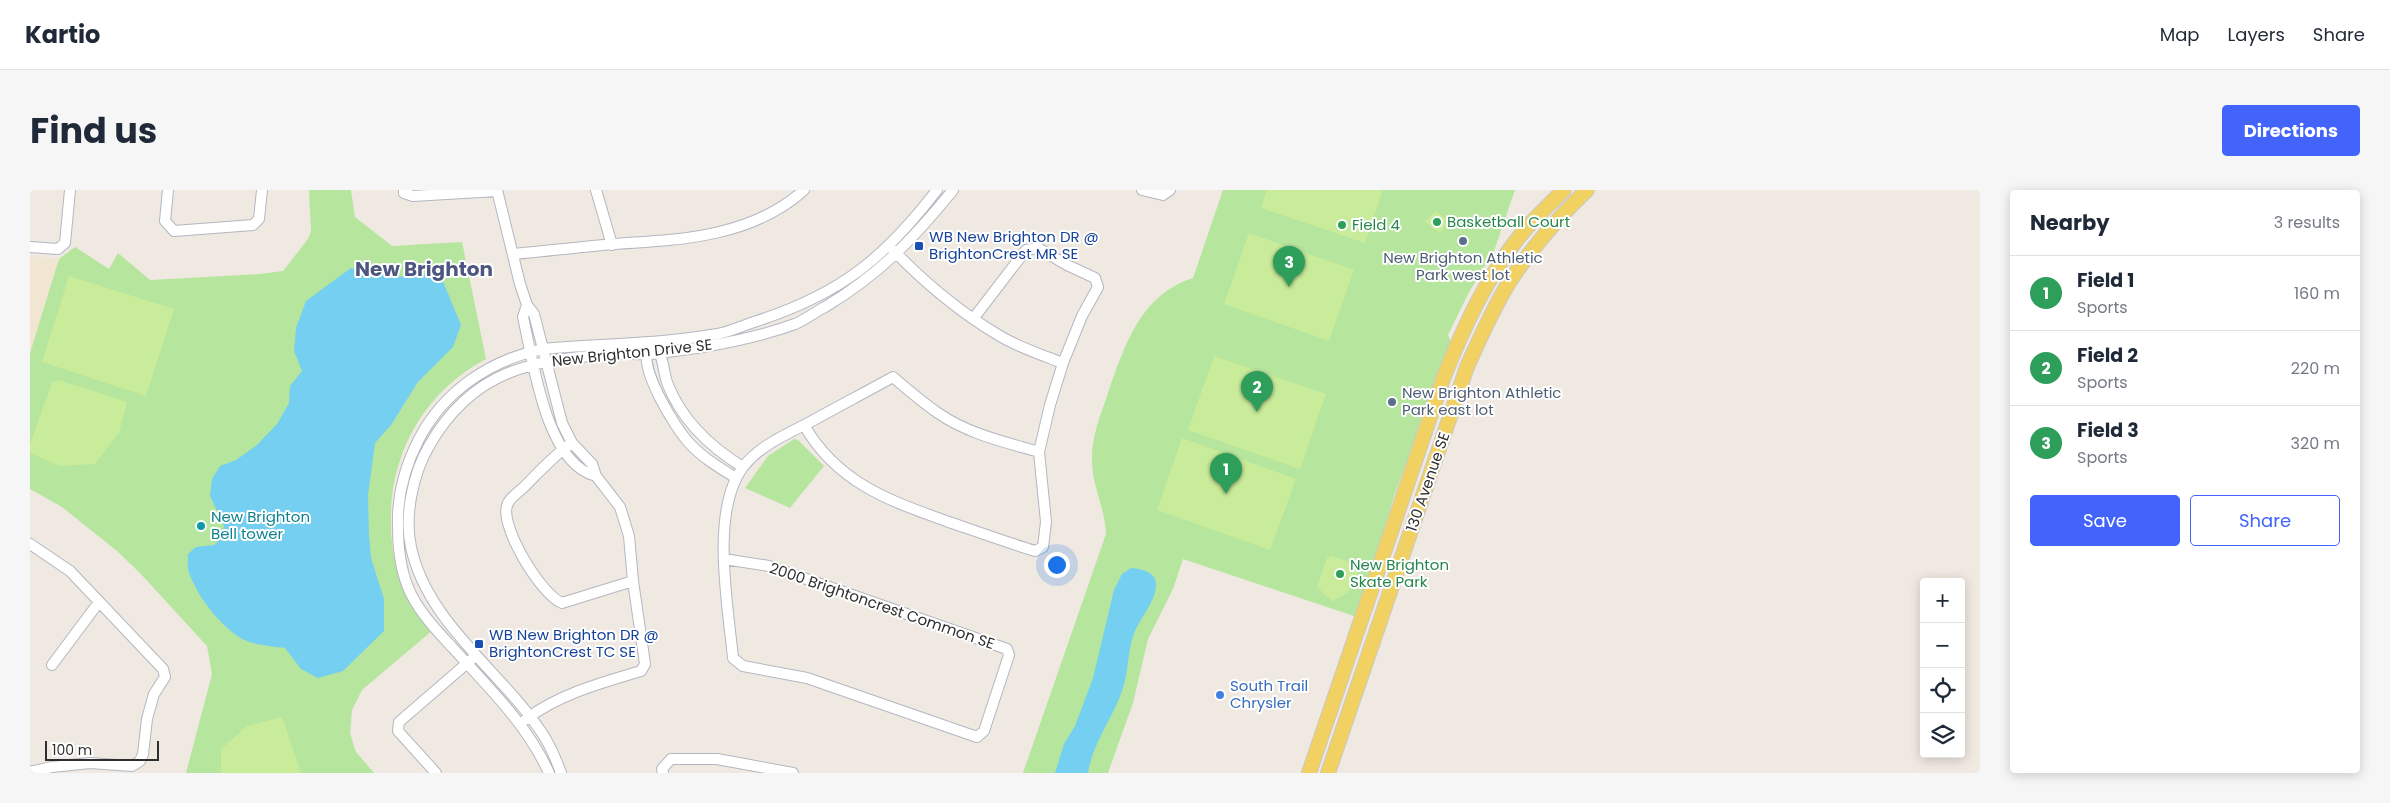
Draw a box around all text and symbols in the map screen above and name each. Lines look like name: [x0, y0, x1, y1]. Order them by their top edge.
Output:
text: Kartio: [25, 18, 100, 51]
text: Map: [2160, 22, 2200, 47]
text: Layers: [2228, 22, 2285, 47]
text: Share: [2313, 22, 2365, 47]
button: Directions: [2222, 105, 2360, 156]
text: Find us: [30, 106, 157, 155]
text: Nearby: [2030, 208, 2110, 237]
place label: Basketball Court: [1447, 211, 1570, 232]
text: 3 results: [2274, 211, 2340, 234]
place label: Field 4: [1352, 214, 1400, 235]
marker: Basketball Court: [1431, 216, 1443, 228]
marker: Field 4: [1336, 219, 1348, 231]
place label: WB New Brighton DR @ BrightonCrest MR SE: [929, 226, 1099, 264]
marker: New Brighton Athletic Park west lot: [1457, 235, 1469, 247]
marker: WB New Brighton DR @ BrightonCrest MR SE: [913, 240, 925, 252]
pin: 3: [1273, 246, 1305, 287]
place label: New Brighton Athletic Park west lot: [1383, 247, 1543, 285]
district label: New Brighton: [355, 255, 493, 283]
text: Field 1: [2077, 267, 2134, 294]
text: 1: [2043, 282, 2049, 305]
text: 160 m: [2294, 282, 2340, 305]
text: Sports: [2077, 296, 2128, 319]
street label: New Brighton Drive SE: [551, 334, 713, 371]
text: Field 2: [2077, 342, 2138, 369]
text: 2: [2041, 357, 2051, 380]
text: 220 m: [2291, 357, 2340, 380]
pin: 2: [1241, 371, 1273, 412]
text: Sports: [2077, 371, 2128, 394]
place label: New Brighton Athletic Park east lot: [1402, 382, 1561, 420]
marker: New Brighton Athletic Park east lot: [1386, 396, 1398, 408]
text: Field 3: [2077, 417, 2139, 444]
street label: 130 Avenue SE: [1401, 429, 1454, 534]
text: 3: [2041, 432, 2051, 455]
text: 320 m: [2291, 432, 2340, 455]
text: Sports: [2077, 446, 2128, 469]
pin: 1: [1210, 453, 1242, 494]
button: Save: [2030, 495, 2180, 546]
button: Share: [2190, 495, 2340, 546]
place label: New Brighton Bell tower: [211, 506, 310, 544]
marker: New Brighton Bell tower: [195, 520, 207, 532]
your location: [1044, 552, 1070, 578]
place label: New Brighton Skate Park: [1350, 554, 1449, 592]
street label: 2000 Brightoncrest Common SE: [767, 557, 998, 654]
marker: New Brighton Skate Park: [1334, 568, 1346, 580]
map controls: [1920, 578, 1965, 758]
button: +: [1920, 578, 1965, 623]
button: −: [1920, 623, 1965, 668]
place label: WB New Brighton DR @ BrightonCrest TC SE: [489, 624, 659, 662]
marker: WB New Brighton DR @ BrightonCrest TC SE: [473, 638, 485, 650]
button: locate: [1920, 668, 1965, 713]
place label: South Trail Chrysler: [1230, 675, 1308, 713]
marker: South Trail Chrysler: [1214, 689, 1226, 701]
button: layers: [1920, 713, 1965, 758]
scale bar: [45, 738, 159, 761]
text: 100 m: [52, 740, 92, 760]

